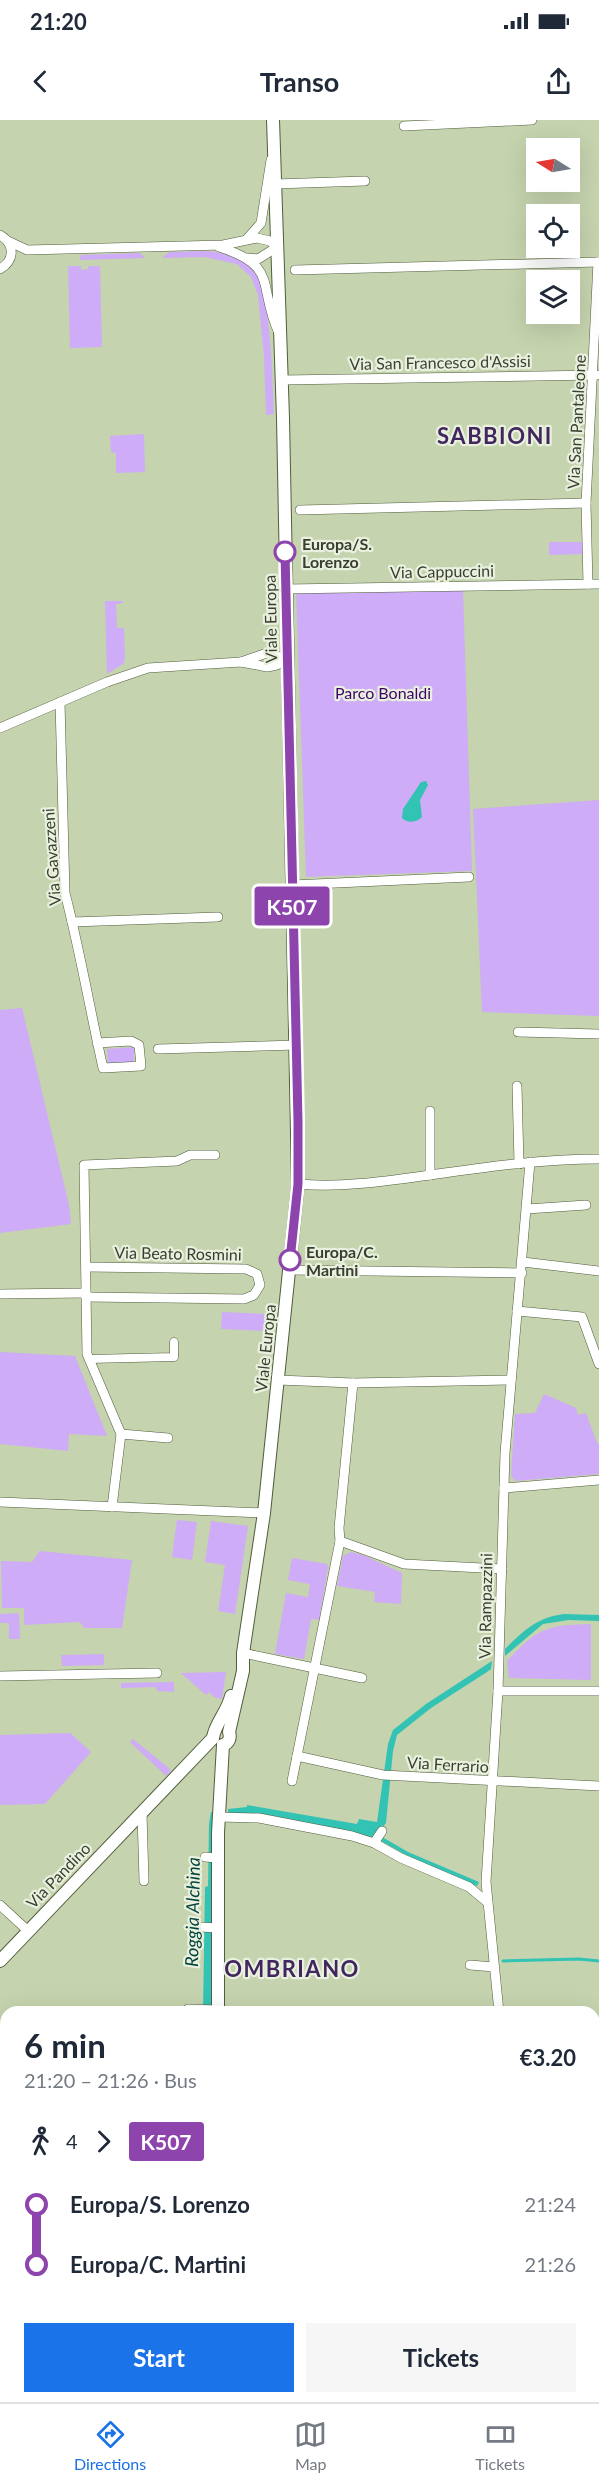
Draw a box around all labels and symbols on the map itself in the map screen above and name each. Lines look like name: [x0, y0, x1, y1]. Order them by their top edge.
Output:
north arrow: [526, 138, 580, 192]
street label: Via San Francesco d'Assisi: [349, 351, 531, 373]
street label: Via San Pantaleone: [563, 354, 589, 490]
district label: SABBIONI: [437, 422, 553, 449]
place label: Europa/S. Lorenzo: [302, 534, 372, 571]
marker: Europa/S. Lorenzo: [274, 541, 296, 563]
street label: Via Cappuccini: [390, 561, 494, 581]
street label: Viale Europa: [260, 575, 280, 663]
park label: Parco Bonaldi: [335, 683, 431, 702]
street label: Via Gavazzeni: [38, 808, 64, 906]
line badge: K507: [250, 886, 334, 926]
street label: Via Beato Rosmini: [114, 1242, 242, 1264]
place label: Europa/C. Martini: [306, 1242, 378, 1279]
marker: Europa/C. Martini: [279, 1249, 301, 1271]
street label: Viale Europa: [251, 1303, 279, 1393]
street label: Via Rampazzini: [475, 1553, 495, 1659]
street label: Via Ferrario: [407, 1752, 489, 1776]
street label: Via Pandino: [22, 1838, 94, 1912]
water label: Roggia Alchina: [180, 1857, 204, 1967]
district label: OMBRIANO: [224, 1955, 360, 1982]

